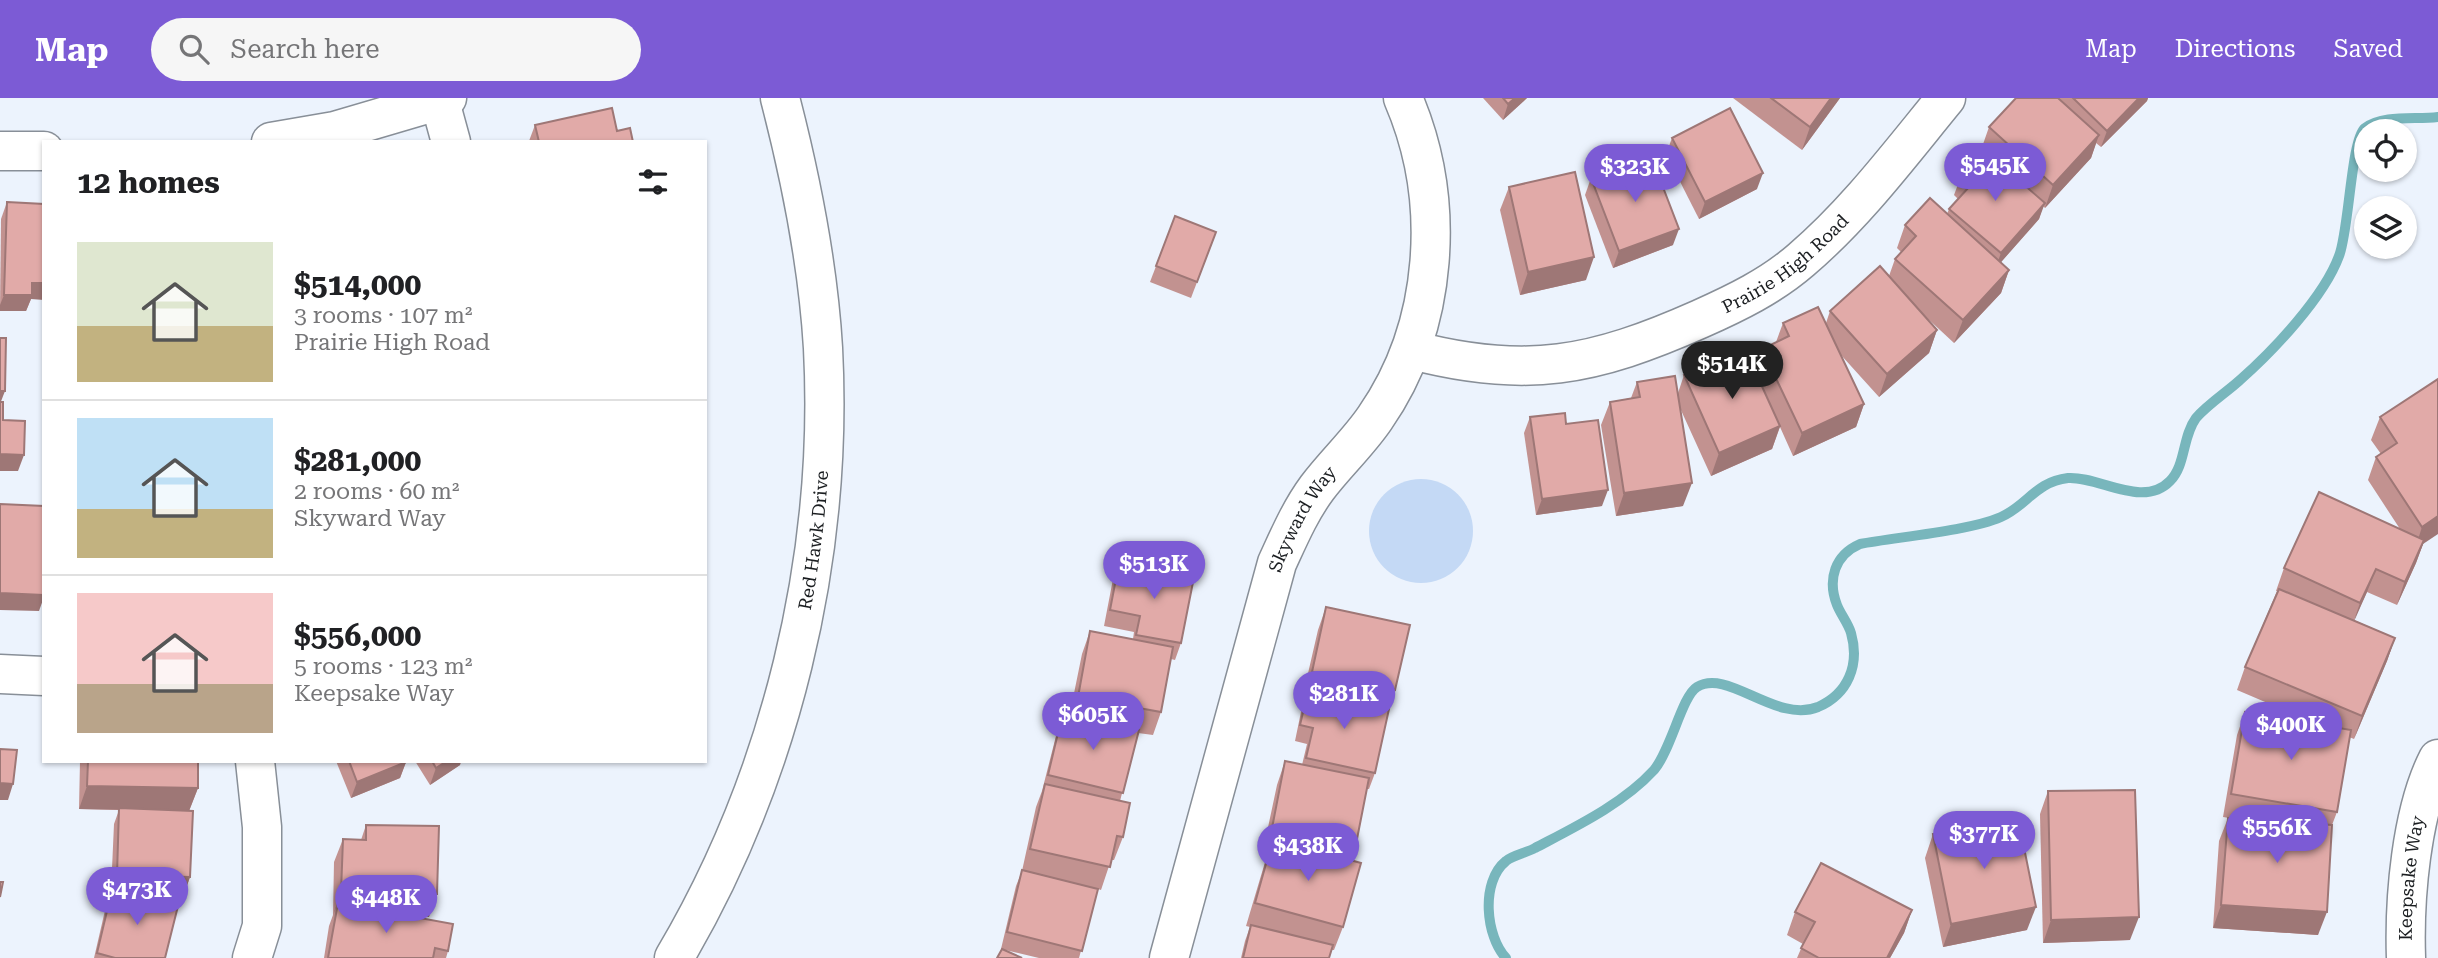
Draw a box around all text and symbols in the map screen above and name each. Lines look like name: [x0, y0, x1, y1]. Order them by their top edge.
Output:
search box: [151, 18, 641, 81]
text: Map: [35, 30, 109, 69]
icon: search: [175, 30, 213, 68]
text: Search here: [231, 34, 380, 64]
text: Map: [2085, 35, 2137, 63]
text: Directions: [2175, 35, 2295, 63]
text: Saved: [2333, 35, 2403, 63]
map controls: [2354, 119, 2417, 259]
button: locate: [2354, 119, 2417, 182]
pin: $323K: [1586, 144, 1684, 204]
pin: $545K: [1946, 144, 2044, 203]
text: $545K: [1960, 152, 2030, 179]
text: $323K: [1600, 153, 1670, 180]
icon: filters: [634, 163, 672, 201]
text: 12 homes: [77, 165, 220, 200]
button: layers: [2354, 196, 2417, 259]
street label: Prairie High Road: [1718, 210, 1853, 317]
text: $514,000: [294, 267, 421, 302]
icon: home: [133, 270, 217, 354]
text: 3 rooms · 107 m²: [294, 302, 472, 329]
text: Prairie High Road: [294, 329, 490, 356]
pin: $514K: [1683, 342, 1781, 401]
text: $514K: [1697, 350, 1767, 377]
text: $281,000: [294, 443, 421, 478]
icon: home: [133, 446, 217, 530]
street label: Skyward Way: [1264, 461, 1340, 574]
street label: Red Hawk Drive: [794, 470, 832, 612]
text: 2 rooms · 60 m²: [294, 478, 460, 505]
text: Skyward Way: [294, 505, 446, 532]
pin: $513K: [1105, 542, 1203, 601]
text: $513K: [1119, 550, 1189, 577]
text: $556,000: [294, 618, 421, 653]
icon: home: [133, 621, 217, 705]
text: 5 rooms · 123 m²: [294, 653, 472, 680]
pin: $281K: [1295, 672, 1393, 731]
text: Keepsake Way: [294, 680, 454, 707]
text: $281K: [1309, 680, 1379, 707]
pin: $605K: [1044, 692, 1142, 752]
text: $605K: [1058, 701, 1128, 728]
pin: $400K: [2242, 702, 2340, 762]
text: $400K: [2256, 711, 2326, 738]
pin: $556K: [2228, 806, 2326, 865]
pin: $377K: [1935, 812, 2033, 871]
street label: Keepsake Way: [2395, 813, 2428, 941]
text: $556K: [2242, 814, 2312, 841]
text: $377K: [1949, 820, 2019, 847]
pin: $438K: [1259, 824, 1357, 883]
text: $438K: [1273, 832, 1343, 859]
pin: $473K: [88, 868, 186, 927]
text: $473K: [102, 876, 172, 903]
pin: $448K: [337, 876, 435, 935]
text: $448K: [351, 884, 421, 911]

